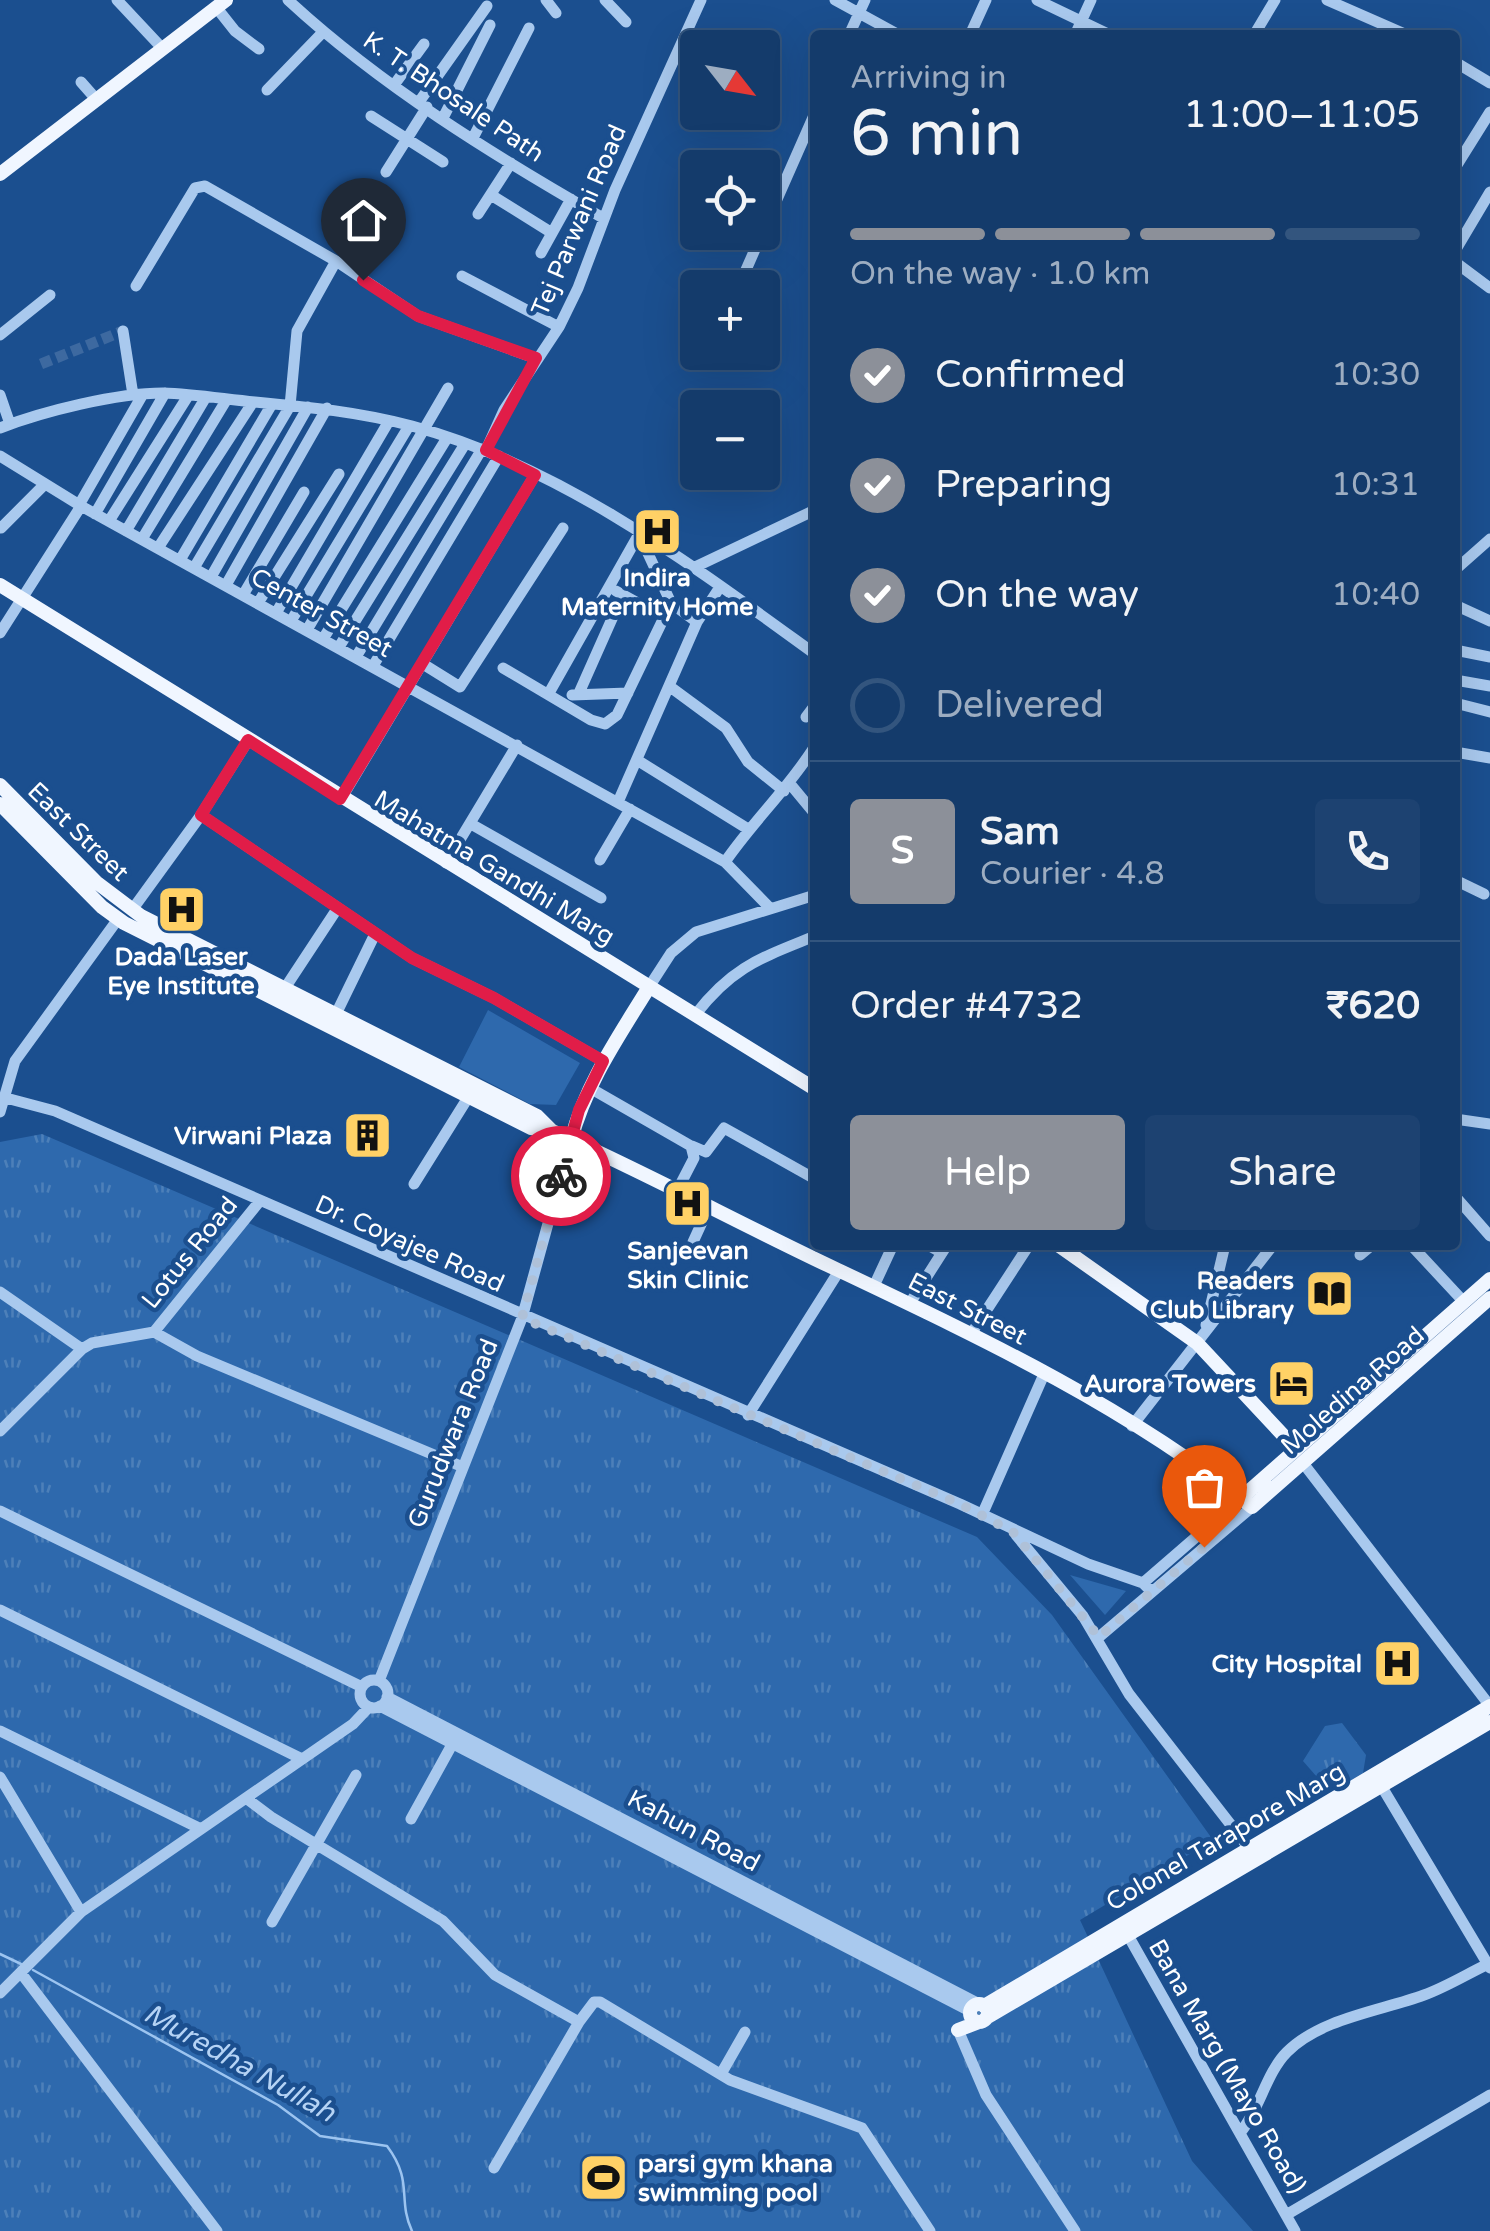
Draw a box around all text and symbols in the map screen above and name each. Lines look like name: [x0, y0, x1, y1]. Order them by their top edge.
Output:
street label: K. T. Bhosale Path: [357, 25, 550, 169]
north arrow: [680, 30, 780, 130]
map controls: [680, 30, 780, 490]
text: Arriving in: [850, 59, 1007, 97]
text: 11:00–11:05: [1183, 92, 1420, 138]
text: 6 min: [850, 95, 1023, 174]
street label: Tej Parwani Road: [525, 120, 633, 321]
button: locate: [680, 150, 780, 250]
pin: [321, 178, 406, 281]
icon: home: [336, 193, 391, 248]
text: On the way · 1.0 km: [850, 255, 1150, 293]
button: +: [680, 270, 780, 370]
icon: check: [850, 348, 905, 403]
text: Confirmed: [935, 352, 1126, 398]
text: 10:30: [1331, 356, 1420, 394]
button: −: [680, 390, 780, 490]
icon: check: [850, 458, 905, 513]
text: Preparing: [935, 462, 1112, 508]
text: 10:31: [1331, 466, 1420, 504]
hospital icon: Indira Maternity Home: [631, 505, 683, 557]
street label: Center Street: [246, 562, 398, 664]
place label: Indira Maternity Home: [561, 563, 753, 622]
icon: check: [850, 568, 905, 623]
text: On the way: [935, 572, 1139, 618]
text: 10:40: [1331, 576, 1420, 614]
text: Delivered: [935, 682, 1104, 728]
street label: East Street: [21, 776, 136, 888]
street label: Mahatma Gandhi Marg: [369, 784, 620, 952]
button: phone: [1315, 799, 1420, 904]
text: Sam: [980, 809, 1060, 855]
text: S: [891, 828, 914, 874]
text: Courier · 4.8: [980, 855, 1165, 893]
hospital icon: Dada Laser Eye Institute: [155, 884, 207, 936]
place label: Dada Laser Eye Institute: [107, 942, 255, 1001]
text: Order #4732: [850, 983, 1083, 1029]
text: ₹620: [1326, 983, 1420, 1029]
building icon: Virwani Plaza: [341, 1109, 393, 1161]
button: Help: [850, 1115, 1125, 1230]
button: Share: [1145, 1115, 1420, 1230]
place label: Virwani Plaza: [174, 1121, 332, 1151]
courier: [511, 1126, 611, 1226]
icon: bike: [534, 1149, 589, 1204]
hospital icon: Sanjeevan Skin Clinic: [662, 1178, 714, 1230]
street label: Dr. Coyajee Road: [310, 1189, 509, 1299]
street label: Lotus Road: [135, 1190, 244, 1315]
place label: Sanjeevan Skin Clinic: [627, 1236, 749, 1295]
street label: East Street: [903, 1266, 1032, 1352]
place label: Readers Club Library: [1150, 1266, 1295, 1325]
library icon: Readers Club Library: [1303, 1268, 1355, 1320]
street label: Moledina Road: [1275, 1320, 1430, 1461]
street label: Gurudwara Road: [401, 1334, 505, 1532]
hotel icon: Aurora Towers: [1265, 1357, 1317, 1409]
place label: Aurora Towers: [1084, 1369, 1256, 1399]
pin: [1162, 1445, 1247, 1548]
icon: bag: [1177, 1460, 1232, 1515]
hospital icon: City Hospital: [1371, 1637, 1423, 1689]
place label: City Hospital: [1211, 1649, 1362, 1679]
street label: Colonel Tarapore Marg: [1101, 1756, 1350, 1918]
street label: Kahun Road: [622, 1783, 765, 1878]
street label: Bana Marg (Mayo Road): [1142, 1934, 1312, 2199]
water label: Muredha Nullah: [138, 1996, 342, 2130]
place label: parsi gym khana swimming pool: [638, 2149, 833, 2208]
sports icon: parsi gym khana swimming pool: [577, 2151, 629, 2203]

